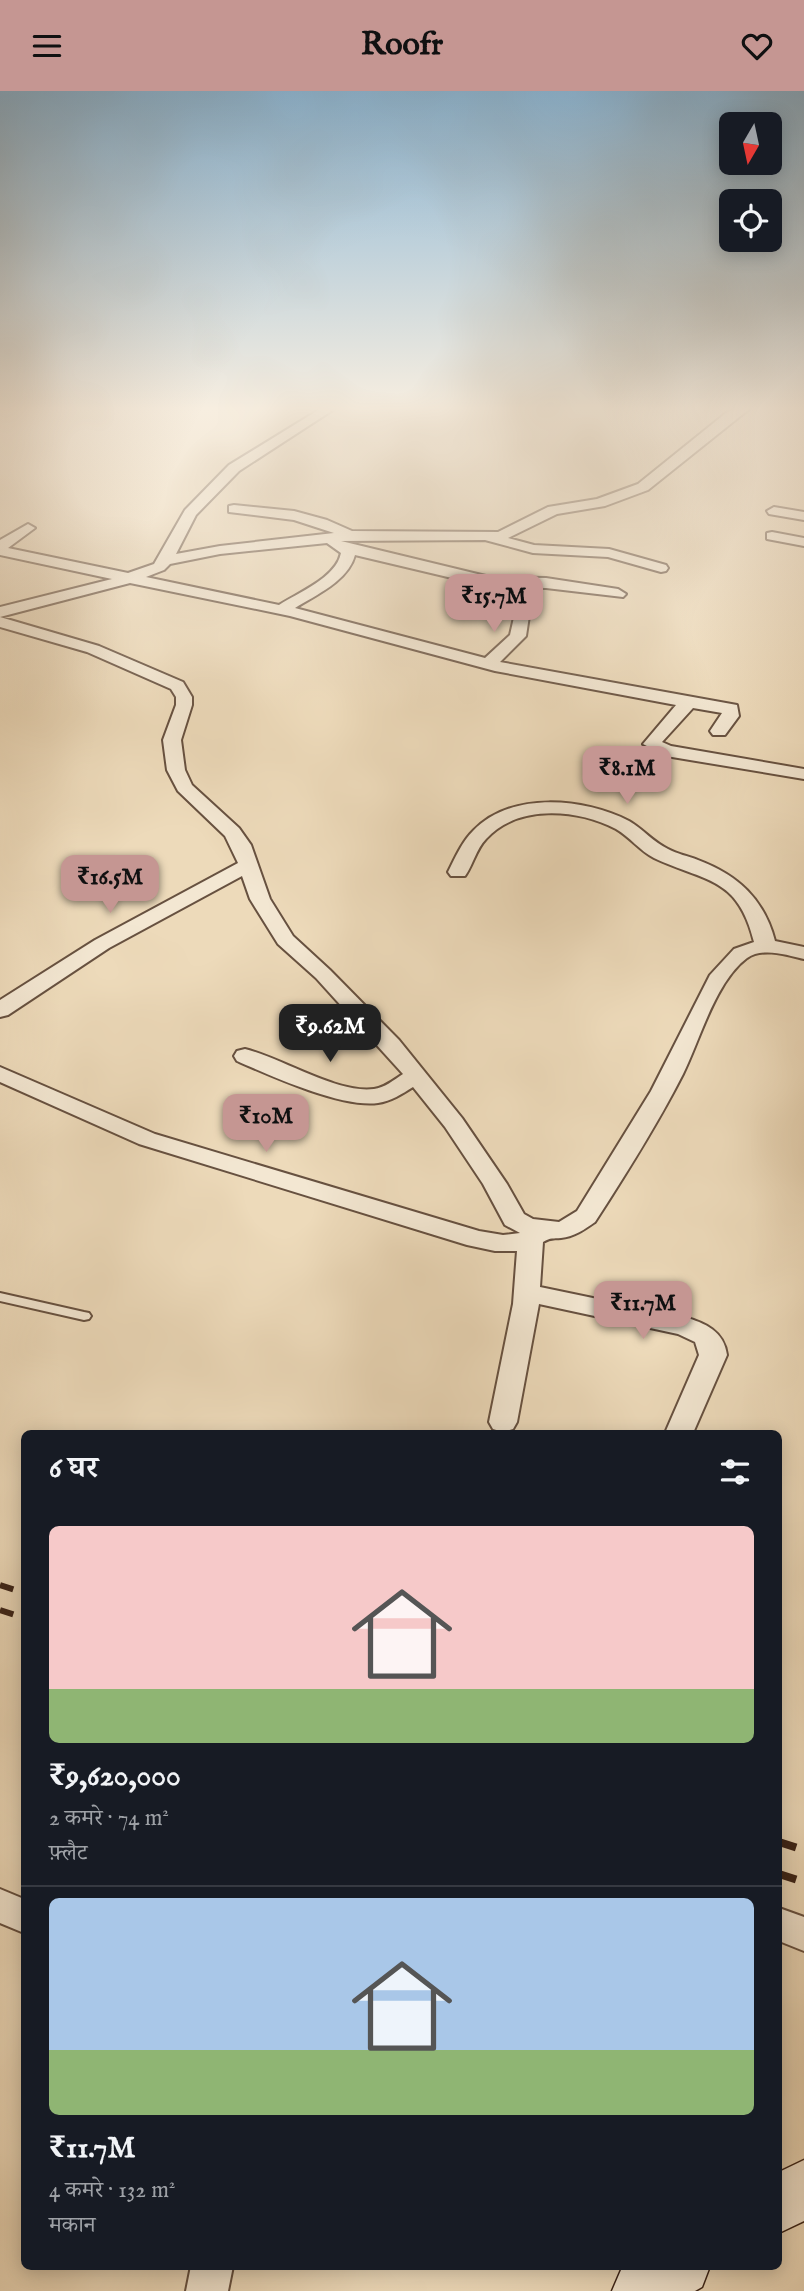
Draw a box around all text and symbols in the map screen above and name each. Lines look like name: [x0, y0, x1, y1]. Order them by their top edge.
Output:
text: Roofr: [361, 25, 443, 66]
icon: menu: [28, 27, 66, 65]
icon: heart: [738, 27, 776, 65]
north arrow: [719, 112, 782, 175]
map controls: [719, 112, 782, 252]
button: locate: [719, 189, 782, 252]
pin: ₹15.7M: [437, 575, 551, 634]
text: ₹15.7M: [461, 582, 527, 611]
pin: ₹8.1M: [578, 747, 676, 806]
text: ₹8.1M: [598, 754, 656, 783]
pin: ₹16.5M: [53, 855, 167, 915]
text: ₹16.5M: [77, 863, 143, 892]
pin: ₹9.62M: [273, 1005, 387, 1064]
text: ₹9.62M: [295, 1012, 365, 1041]
pin: ₹10M: [225, 1095, 307, 1154]
text: ₹10M: [239, 1102, 293, 1131]
pin: ₹11.7M: [586, 1281, 700, 1341]
text: ₹11.7M: [610, 1289, 676, 1318]
text: 6 घर: [49, 1450, 98, 1488]
icon: filters: [716, 1453, 754, 1491]
icon: home: [339, 1571, 465, 1697]
text: ₹9,620,000: [49, 1758, 181, 1796]
text: 2 कमरे · 74 m²: [49, 1804, 169, 1833]
text: फ़्लैट: [49, 1839, 87, 1868]
icon: home: [339, 1943, 465, 2069]
text: ₹11.7M: [49, 2130, 135, 2168]
text: 4 कमरे · 132 m²: [49, 2176, 175, 2205]
text: मकान: [49, 2211, 96, 2240]

